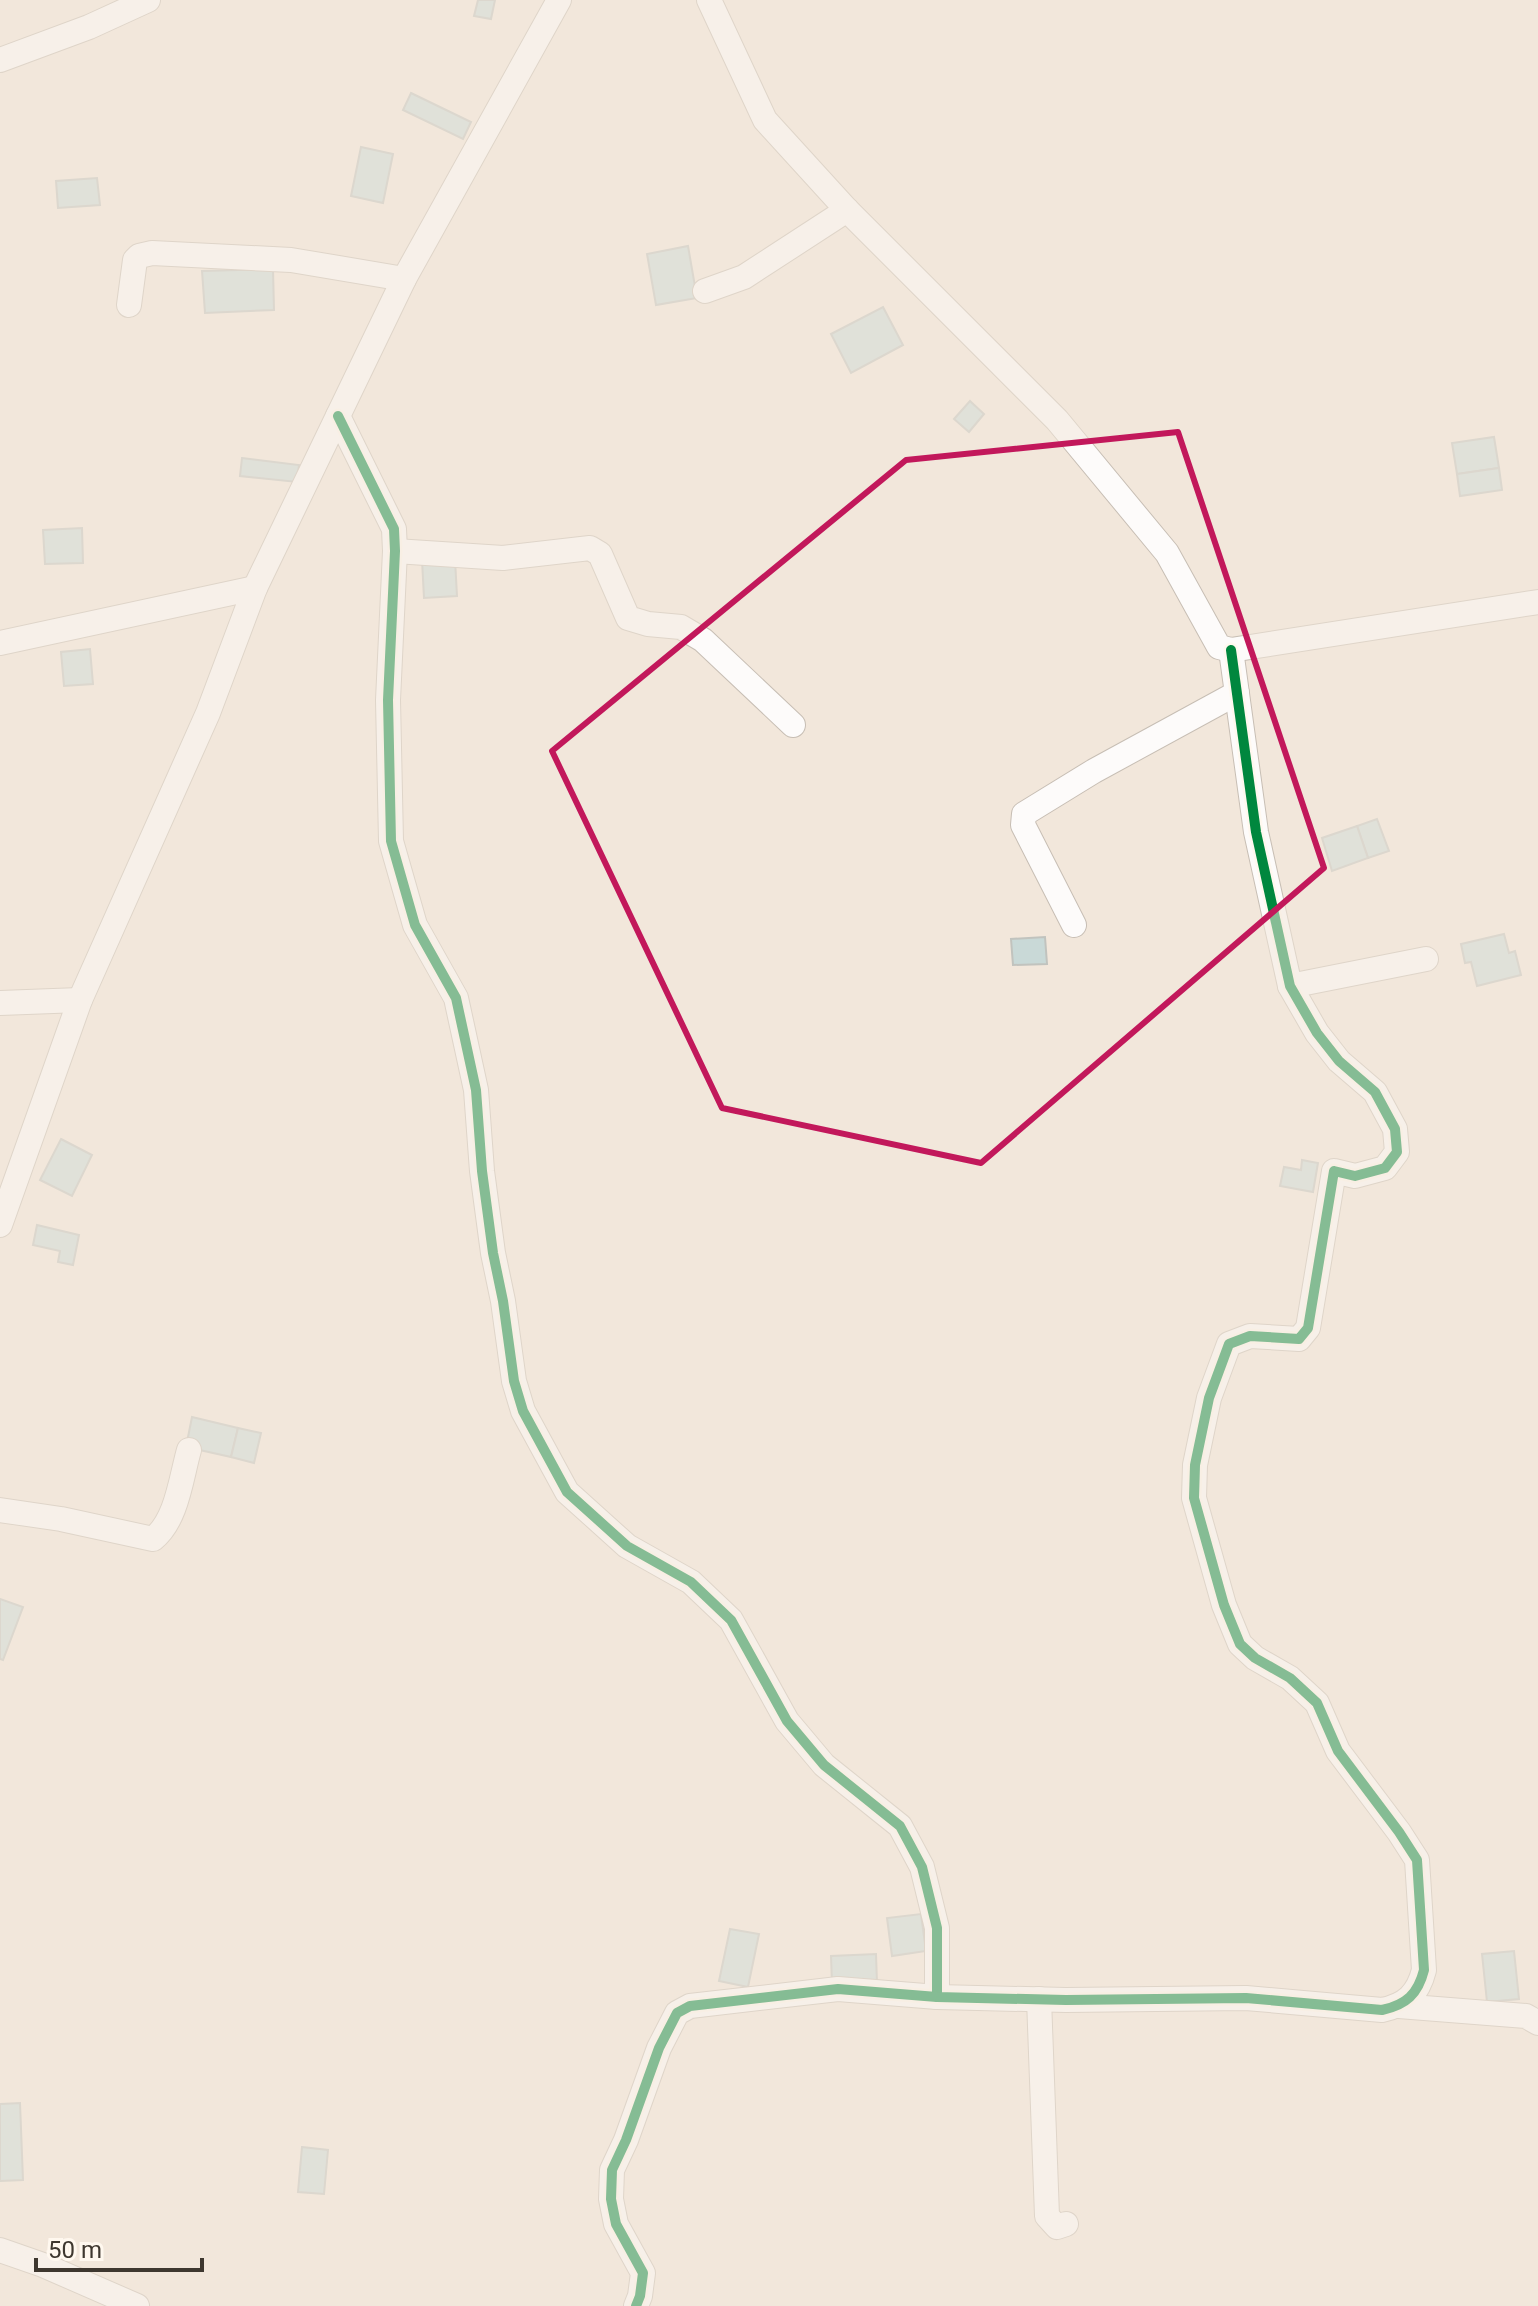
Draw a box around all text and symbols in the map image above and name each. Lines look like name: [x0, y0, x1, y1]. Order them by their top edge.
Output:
scale bar: [36, 2222, 202, 2272]
text: 50 m: [48, 2236, 102, 2264]

